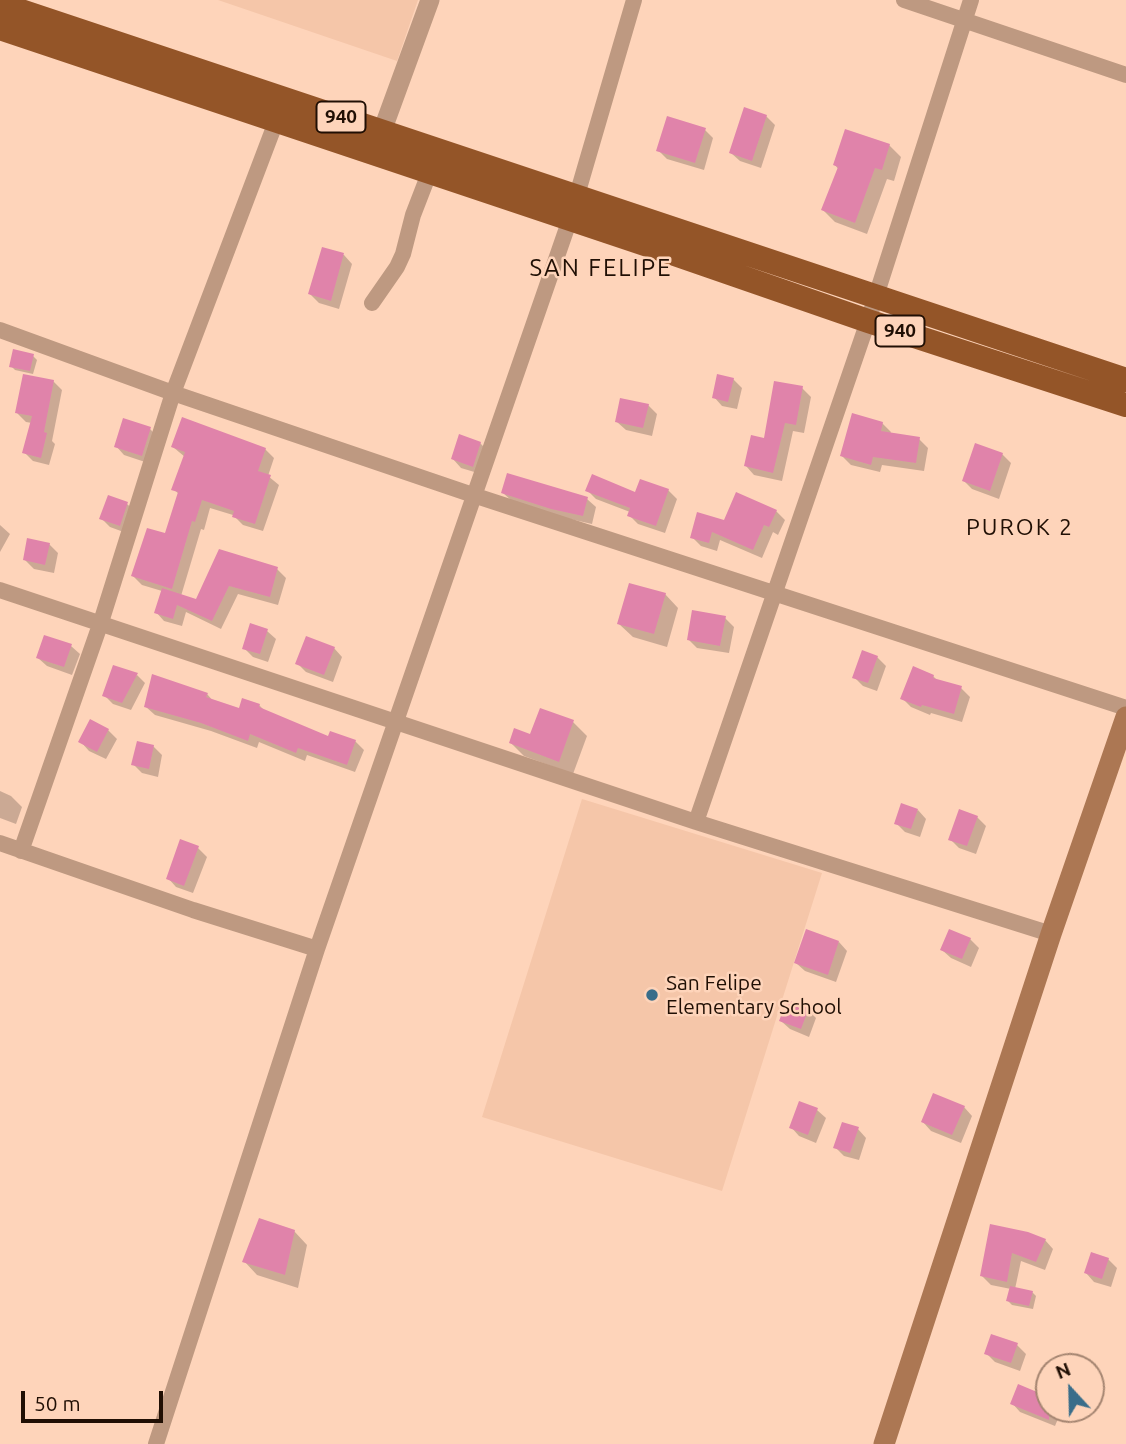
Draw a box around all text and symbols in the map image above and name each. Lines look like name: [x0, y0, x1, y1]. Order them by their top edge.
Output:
road number: 940: [316, 102, 366, 132]
district label: SAN FELIPE: [531, 254, 671, 282]
road number: 940: [876, 316, 925, 346]
district label: PUROK 2: [967, 513, 1073, 541]
place label: San Felipe Elementary School: [666, 970, 842, 1020]
marker: San Felipe Elementary School: [644, 987, 660, 1003]
north arrow: [1035, 1353, 1105, 1423]
text: N: [1052, 1358, 1074, 1383]
scale bar: [24, 1378, 166, 1422]
text: 50 m: [34, 1391, 81, 1415]

